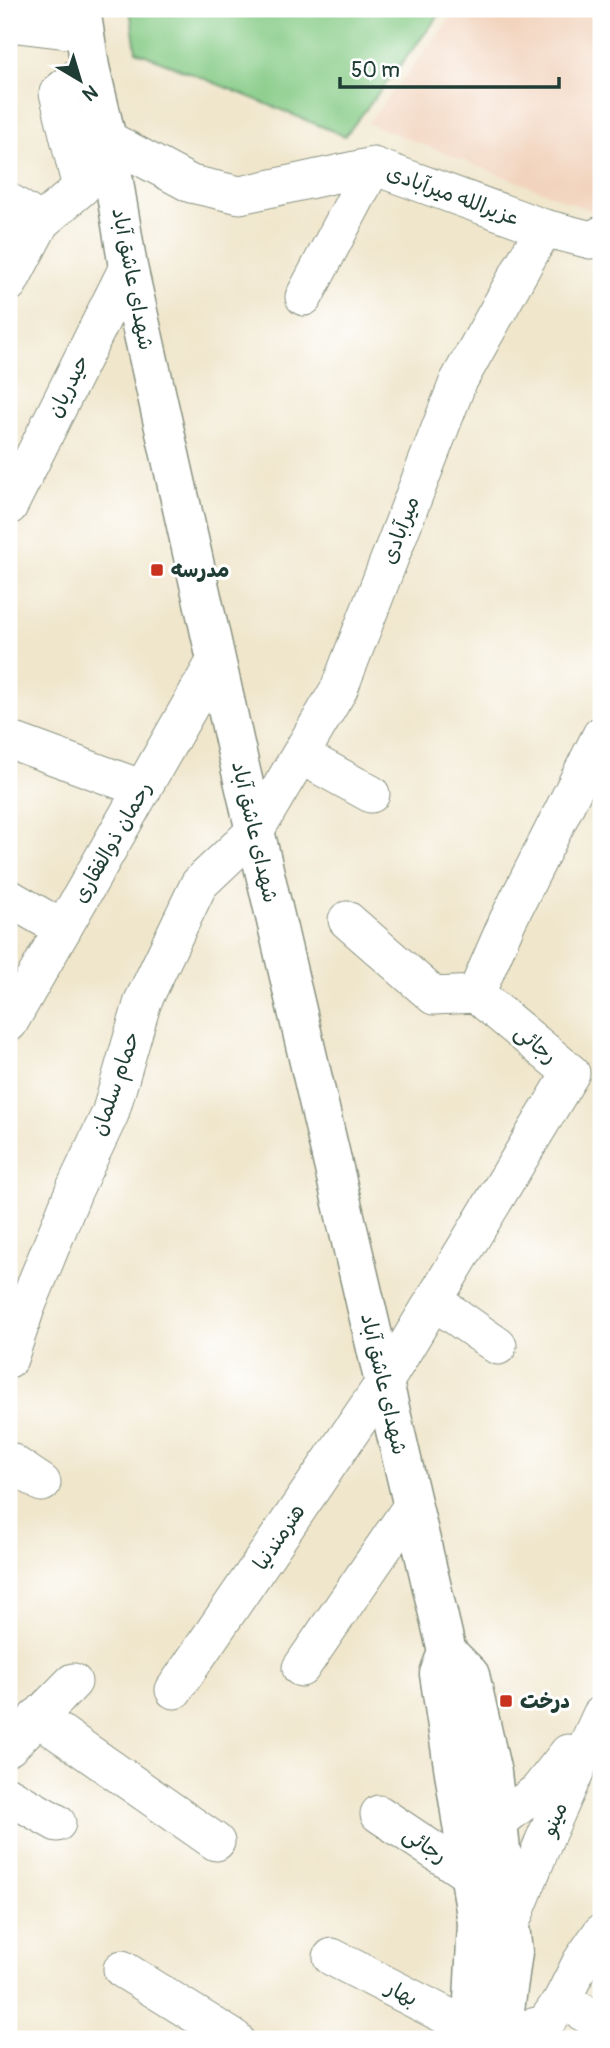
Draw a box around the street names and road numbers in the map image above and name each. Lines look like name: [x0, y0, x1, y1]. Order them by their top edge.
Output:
street label: عزیرالله میرآبادی: [383, 159, 523, 232]
street label: شهدای عاشق آباد: [105, 206, 160, 353]
street label: حیدریان: [41, 350, 96, 422]
street label: میرآبادی: [375, 492, 426, 568]
street label: شهدای عاشق آباد: [225, 759, 284, 905]
street label: رحمان ذوالفقاری: [67, 777, 158, 908]
street label: رجائی: [509, 1019, 563, 1070]
street label: حمام سلمان: [85, 1029, 148, 1140]
street label: شهدای عاشق آباد: [354, 1311, 413, 1457]
street label: هنرمندنیا: [247, 1499, 311, 1576]
street label: مینو: [535, 1798, 574, 1841]
street label: رجائی: [397, 1821, 452, 1870]
street label: بهار: [380, 1973, 422, 2013]

